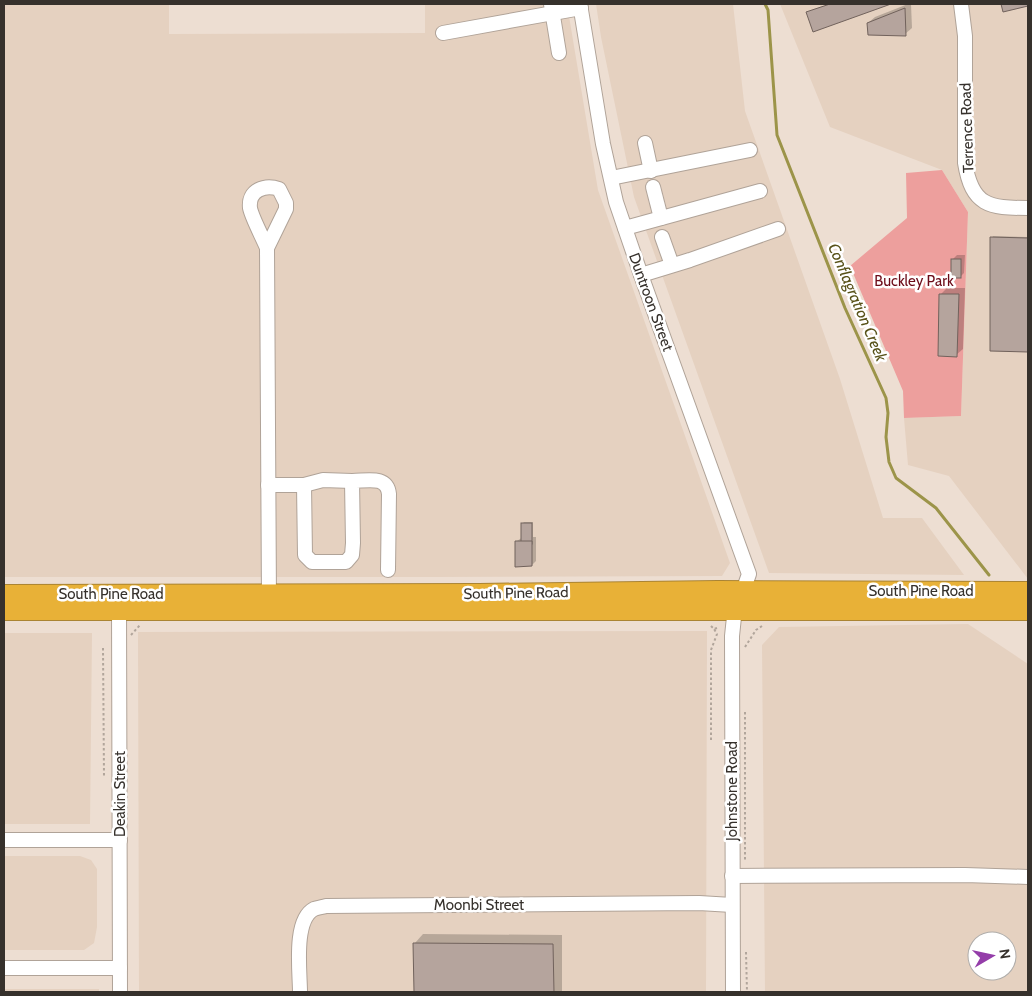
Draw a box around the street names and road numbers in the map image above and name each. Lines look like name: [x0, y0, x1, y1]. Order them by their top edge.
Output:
street label: Terrence Road: [956, 83, 978, 173]
street label: Duntroon Street: [625, 250, 677, 354]
street label: South Pine Road: [868, 582, 974, 600]
street label: South Pine Road: [463, 583, 569, 603]
street label: South Pine Road: [58, 585, 164, 603]
street label: Johnstone Road: [723, 741, 741, 842]
street label: Deakin Street: [111, 751, 129, 837]
street label: Moonbi Street: [434, 896, 524, 914]

